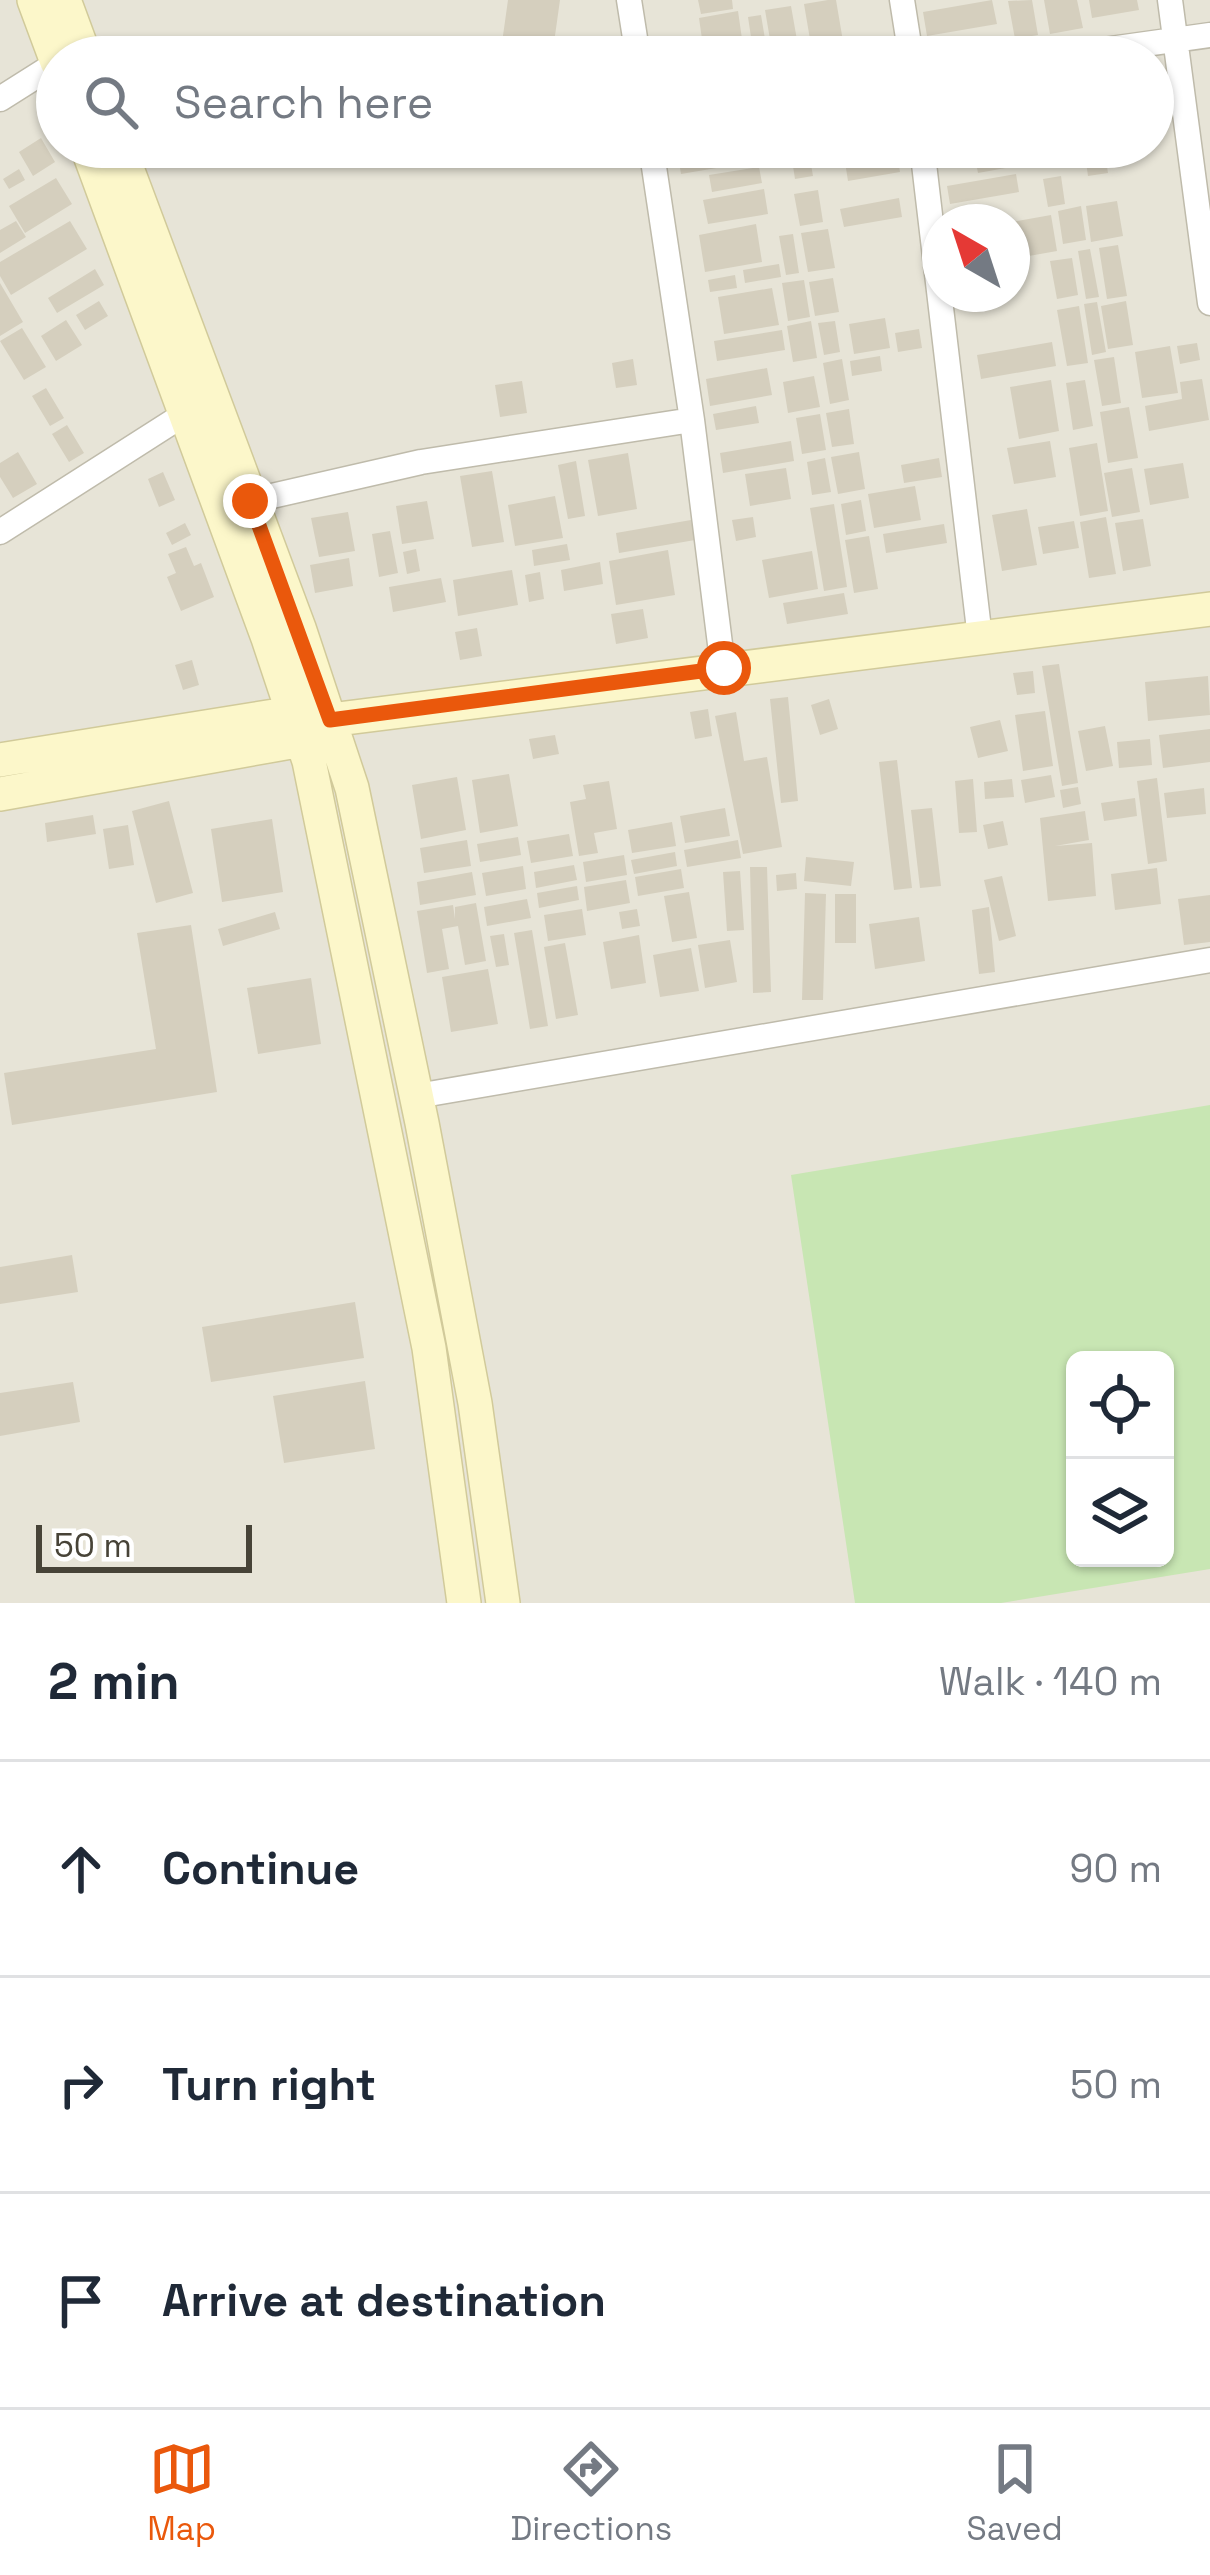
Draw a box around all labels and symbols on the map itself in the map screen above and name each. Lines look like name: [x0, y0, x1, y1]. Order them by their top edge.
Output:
north arrow: [922, 204, 1030, 312]
route end: [223, 474, 277, 528]
route start: [697, 641, 751, 695]
scale bar: [36, 1519, 252, 1572]

